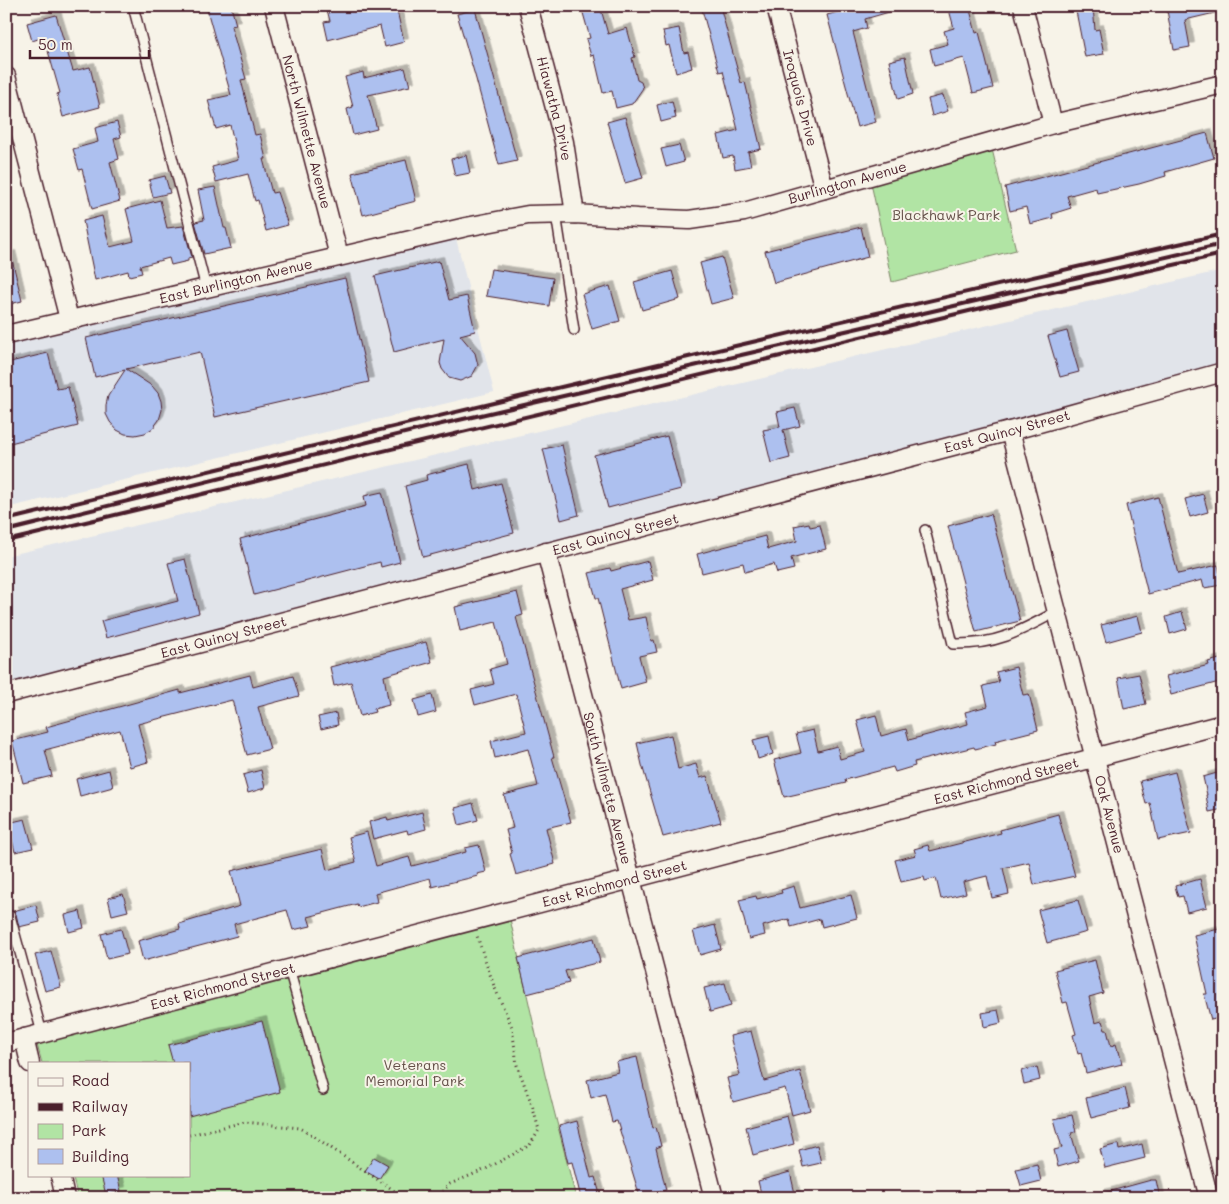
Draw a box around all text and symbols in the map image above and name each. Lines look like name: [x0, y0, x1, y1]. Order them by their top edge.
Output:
scale bar: [30, 28, 149, 60]
text: 50 m: [38, 34, 73, 54]
street label: Iroquois Drive: [779, 47, 822, 148]
street label: North Wilmette Avenue: [278, 53, 336, 211]
street label: Hiawatha Drive: [533, 54, 577, 162]
street label: Burlington Avenue: [786, 156, 909, 208]
park label: Blackhawk Park: [892, 205, 1000, 224]
street label: East Burlington Avenue: [157, 253, 314, 308]
street label: East Quincy Street: [942, 405, 1072, 457]
street label: East Quincy Street: [550, 508, 680, 559]
street label: East Quincy Street: [158, 611, 289, 662]
street label: South Wilmette Avenue: [579, 710, 637, 866]
street label: East Richmond Street: [932, 752, 1081, 808]
street label: Oak Avenue: [1091, 773, 1129, 855]
street label: East Richmond Street: [540, 855, 689, 911]
street label: East Richmond Street: [148, 958, 297, 1014]
park label: Veterans Memorial Park: [365, 1055, 465, 1090]
legend: [28, 1062, 190, 1176]
text: Road: [72, 1070, 109, 1090]
text: Railway: [72, 1096, 128, 1116]
text: Park: [72, 1120, 106, 1140]
text: Building: [72, 1146, 129, 1166]

